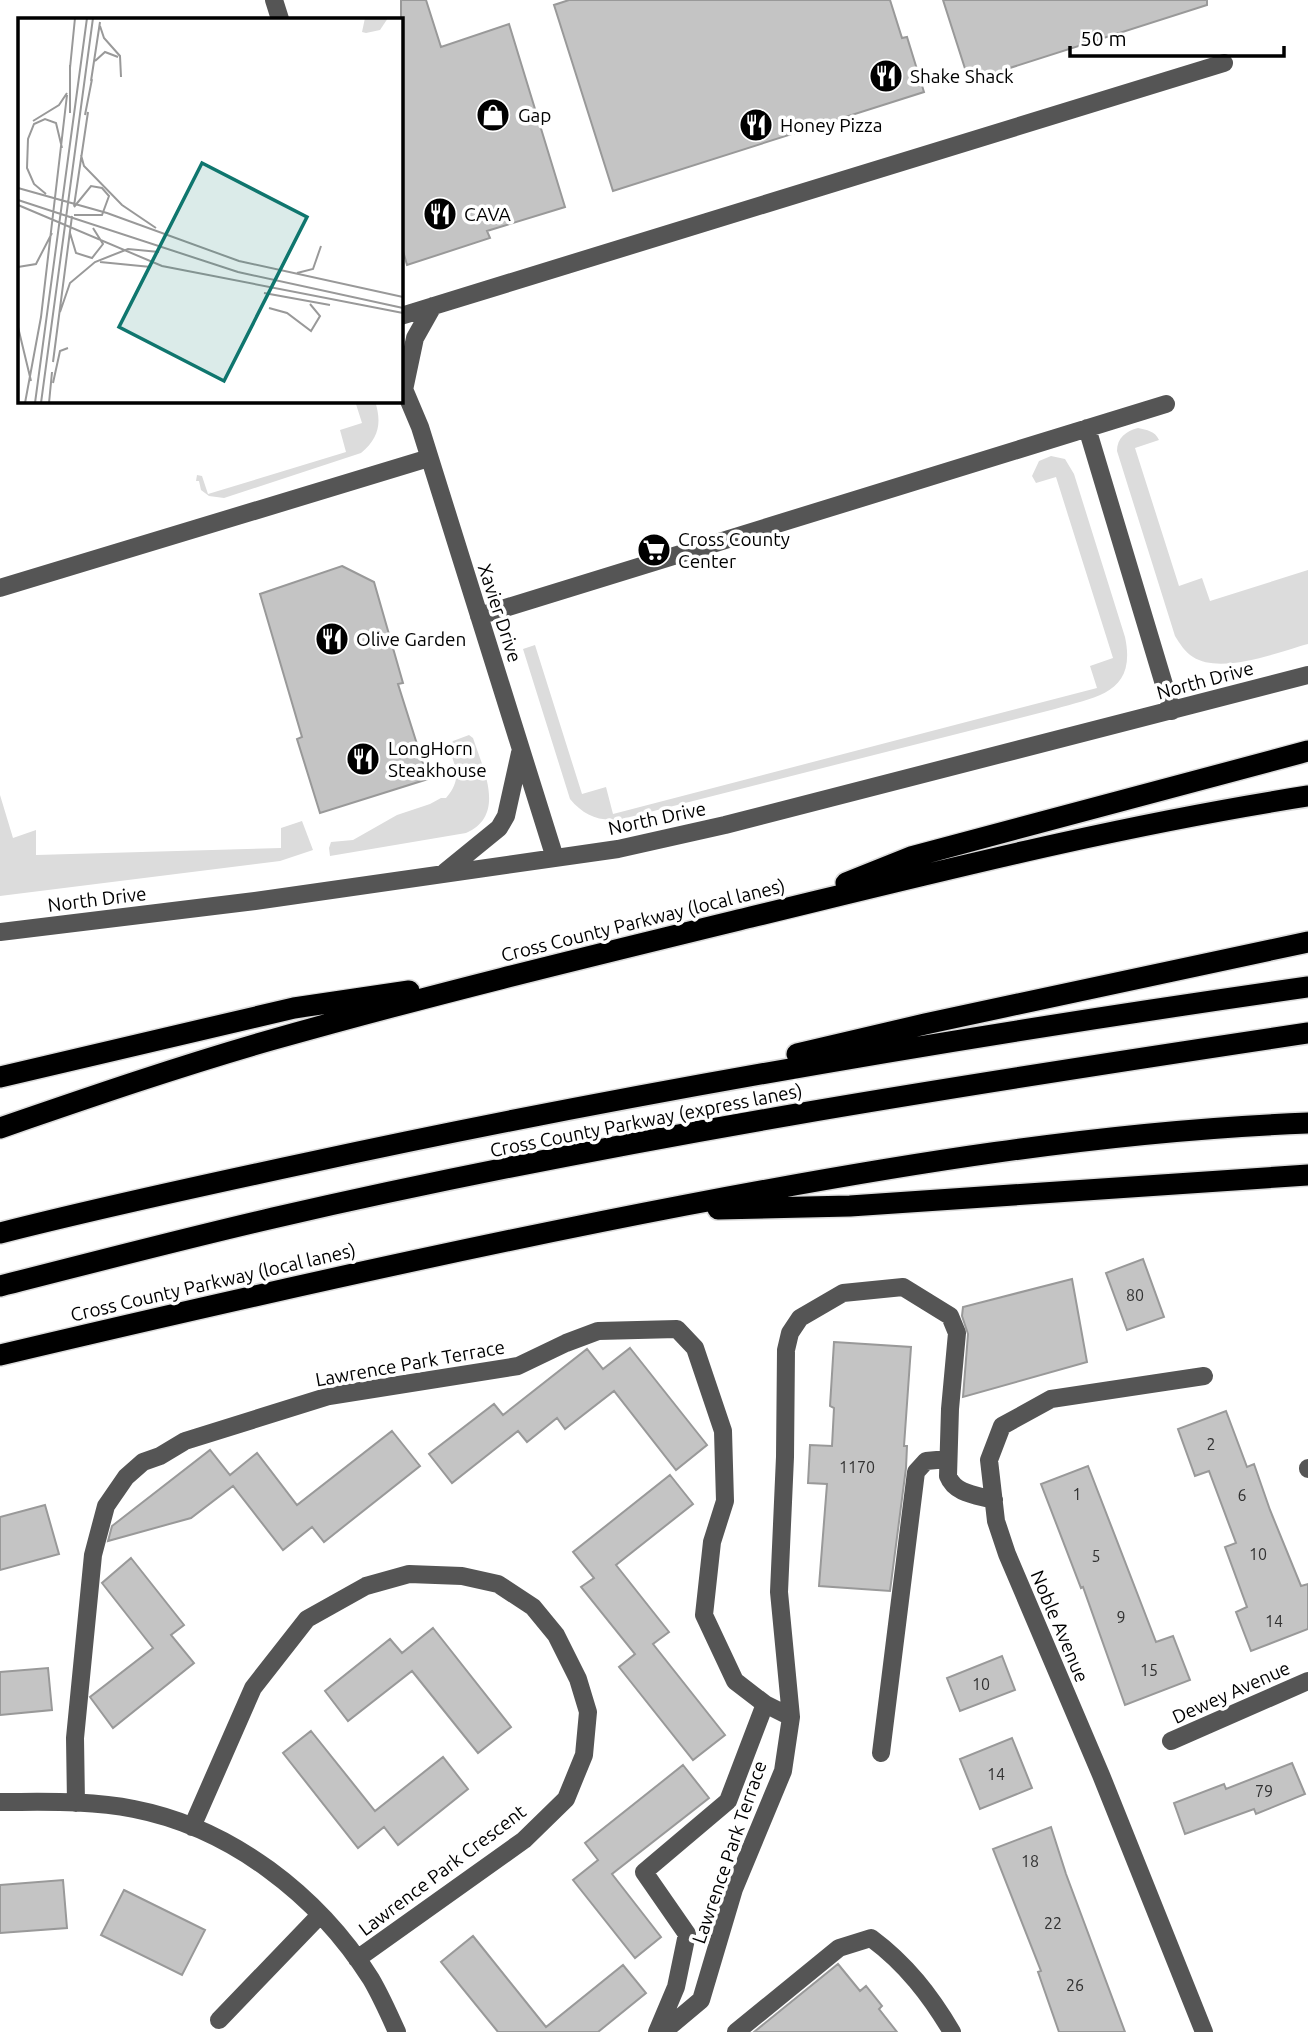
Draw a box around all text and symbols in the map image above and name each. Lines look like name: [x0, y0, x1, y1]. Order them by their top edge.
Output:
scale bar: [1070, 14, 1284, 58]
inset map: [18, 18, 402, 402]
text: 50 m: [1080, 26, 1127, 50]
restaurant icon: Shake Shack: [867, 57, 905, 95]
place label: Shake Shack: [910, 65, 1014, 87]
shop icon: Gap: [474, 96, 512, 134]
place label: Gap: [518, 104, 551, 126]
restaurant icon: Honey Pizza: [737, 106, 775, 144]
place label: Honey Pizza: [780, 114, 882, 136]
restaurant icon: CAVA: [421, 195, 459, 233]
place label: CAVA: [464, 203, 512, 225]
place label: Cross County Center: [678, 528, 790, 572]
supermarket icon: Cross County Center: [635, 531, 673, 569]
street label: Xavier Drive: [474, 561, 526, 665]
restaurant icon: Olive Garden: [313, 620, 351, 658]
place label: Olive Garden: [356, 628, 466, 650]
street label: North Drive: [1154, 657, 1256, 703]
place label: LongHorn Steakhouse: [388, 737, 487, 781]
restaurant icon: LongHorn Steakhouse: [344, 740, 382, 778]
street label: North Drive: [606, 797, 708, 839]
street label: Cross County Parkway (local lanes): [499, 874, 787, 966]
street label: North Drive: [46, 882, 148, 916]
street label: Cross County Parkway (express lanes): [488, 1079, 804, 1161]
street label: Cross County Parkway (local lanes): [68, 1238, 358, 1326]
house number: 80: [1126, 1286, 1144, 1304]
street label: Lawrence Park Terrace: [314, 1335, 506, 1391]
house number: 2: [1206, 1435, 1216, 1453]
house number: 1170: [839, 1458, 875, 1476]
house number: 1: [1072, 1485, 1082, 1503]
house number: 6: [1237, 1486, 1247, 1504]
house number: 10: [1249, 1545, 1267, 1563]
house number: 5: [1091, 1547, 1101, 1565]
street label: Noble Avenue: [1027, 1567, 1093, 1685]
house number: 9: [1116, 1608, 1126, 1626]
house number: 14: [1265, 1612, 1283, 1630]
street label: Dewey Avenue: [1169, 1656, 1293, 1728]
house number: 15: [1140, 1661, 1158, 1679]
house number: 10: [972, 1675, 990, 1693]
street label: Lawrence Park Terrace: [687, 1758, 771, 1946]
house number: 14: [987, 1765, 1005, 1783]
house number: 79: [1255, 1782, 1273, 1800]
street label: Lawrence Park Crescent: [354, 1800, 530, 1940]
house number: 18: [1021, 1852, 1039, 1870]
house number: 22: [1044, 1914, 1062, 1932]
house number: 26: [1066, 1976, 1084, 1994]

